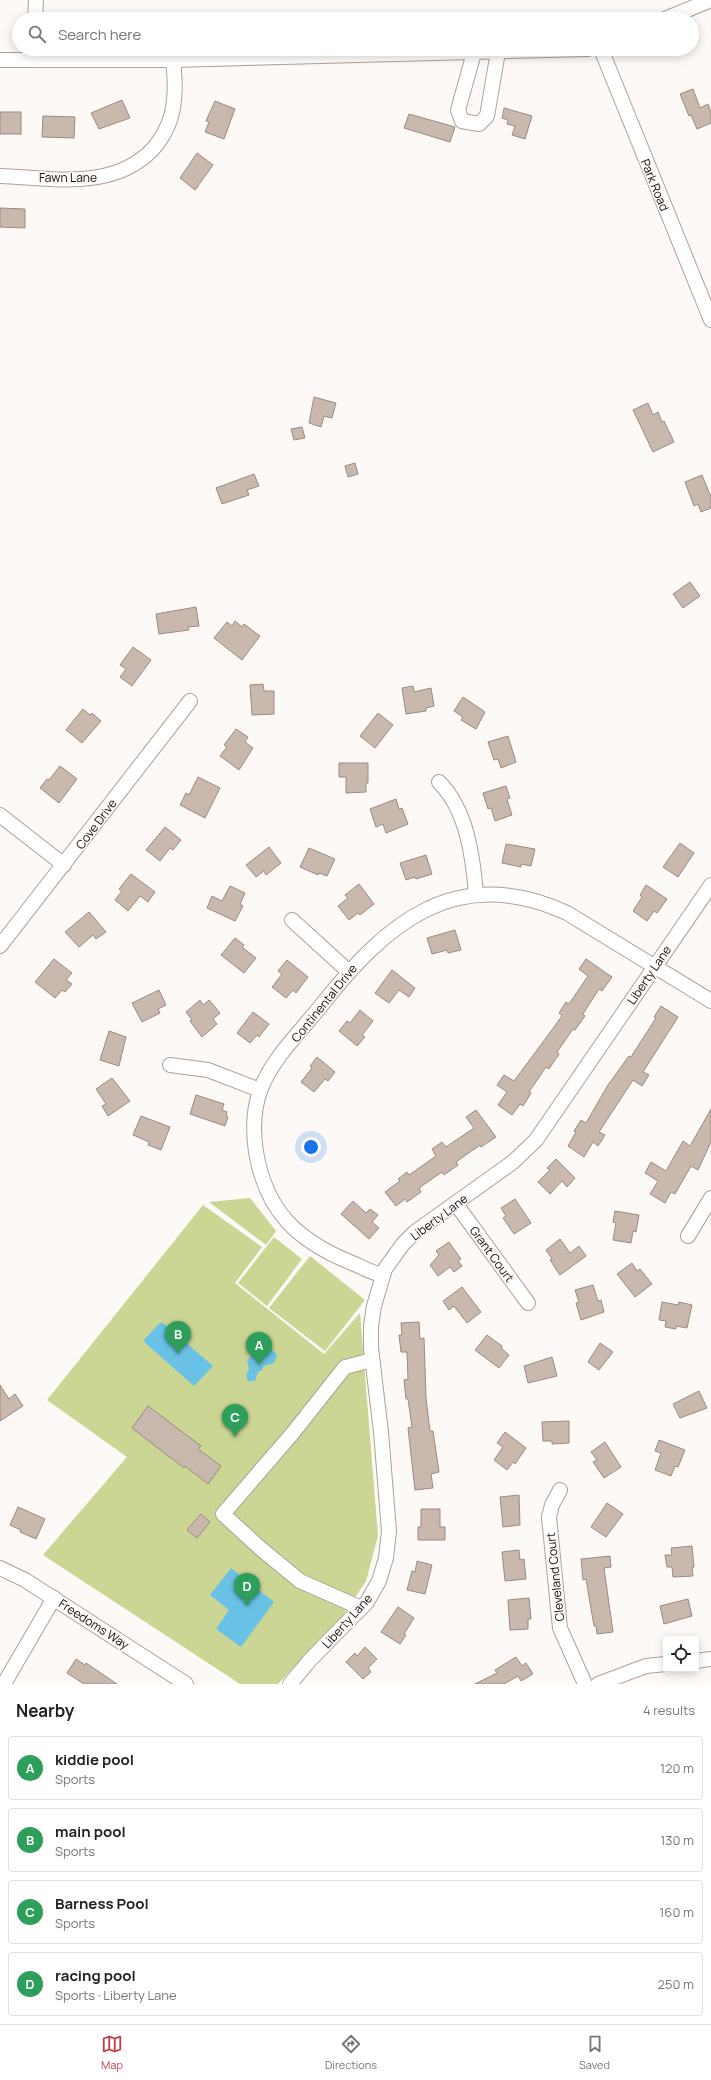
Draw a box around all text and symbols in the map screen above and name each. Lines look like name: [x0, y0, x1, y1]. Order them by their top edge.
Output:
search box: [12, 12, 699, 56]
icon: search: [26, 23, 48, 45]
text: Search here: [58, 24, 141, 45]
street label: Park Road: [637, 156, 673, 214]
street label: Fawn Lane: [39, 169, 97, 186]
street label: Cove Drive: [72, 795, 120, 853]
street label: Liberty Lane: [623, 942, 675, 1008]
street label: Continental Drive: [287, 960, 361, 1046]
your location: [301, 1137, 321, 1157]
street label: Liberty Lane: [407, 1190, 471, 1244]
street label: Grant Court: [466, 1223, 518, 1286]
pin: B: [165, 1321, 191, 1354]
pin: A: [246, 1332, 272, 1365]
pin: C: [222, 1404, 248, 1437]
street label: Cleveland Court: [542, 1532, 568, 1622]
pin: D: [234, 1573, 260, 1606]
street label: Liberty Lane: [318, 1590, 376, 1652]
street label: Freedoms Way: [56, 1595, 133, 1653]
map controls: [663, 1636, 699, 1672]
button: locate: [663, 1636, 699, 1672]
text: Nearby: [16, 1699, 74, 1722]
text: 4 results: [643, 1701, 695, 1719]
text: kiddie pool: [55, 1749, 134, 1770]
text: A: [26, 1759, 34, 1777]
text: 120 m: [660, 1759, 694, 1777]
text: Sports: [55, 1770, 95, 1788]
text: main pool: [55, 1821, 126, 1842]
text: B: [26, 1831, 34, 1849]
text: 130 m: [660, 1831, 694, 1849]
text: Sports: [55, 1842, 95, 1860]
text: Barness Pool: [55, 1893, 149, 1914]
text: C: [25, 1903, 35, 1921]
text: 160 m: [659, 1903, 694, 1921]
text: Sports: [55, 1914, 95, 1932]
text: racing pool: [55, 1965, 136, 1986]
text: D: [25, 1975, 35, 1993]
text: 250 m: [658, 1975, 694, 1993]
text: Sports · Liberty Lane: [55, 1986, 177, 2004]
tab: Map: [101, 2033, 123, 2072]
tab: Directions: [325, 2033, 377, 2072]
tab: Saved: [579, 2033, 610, 2072]

